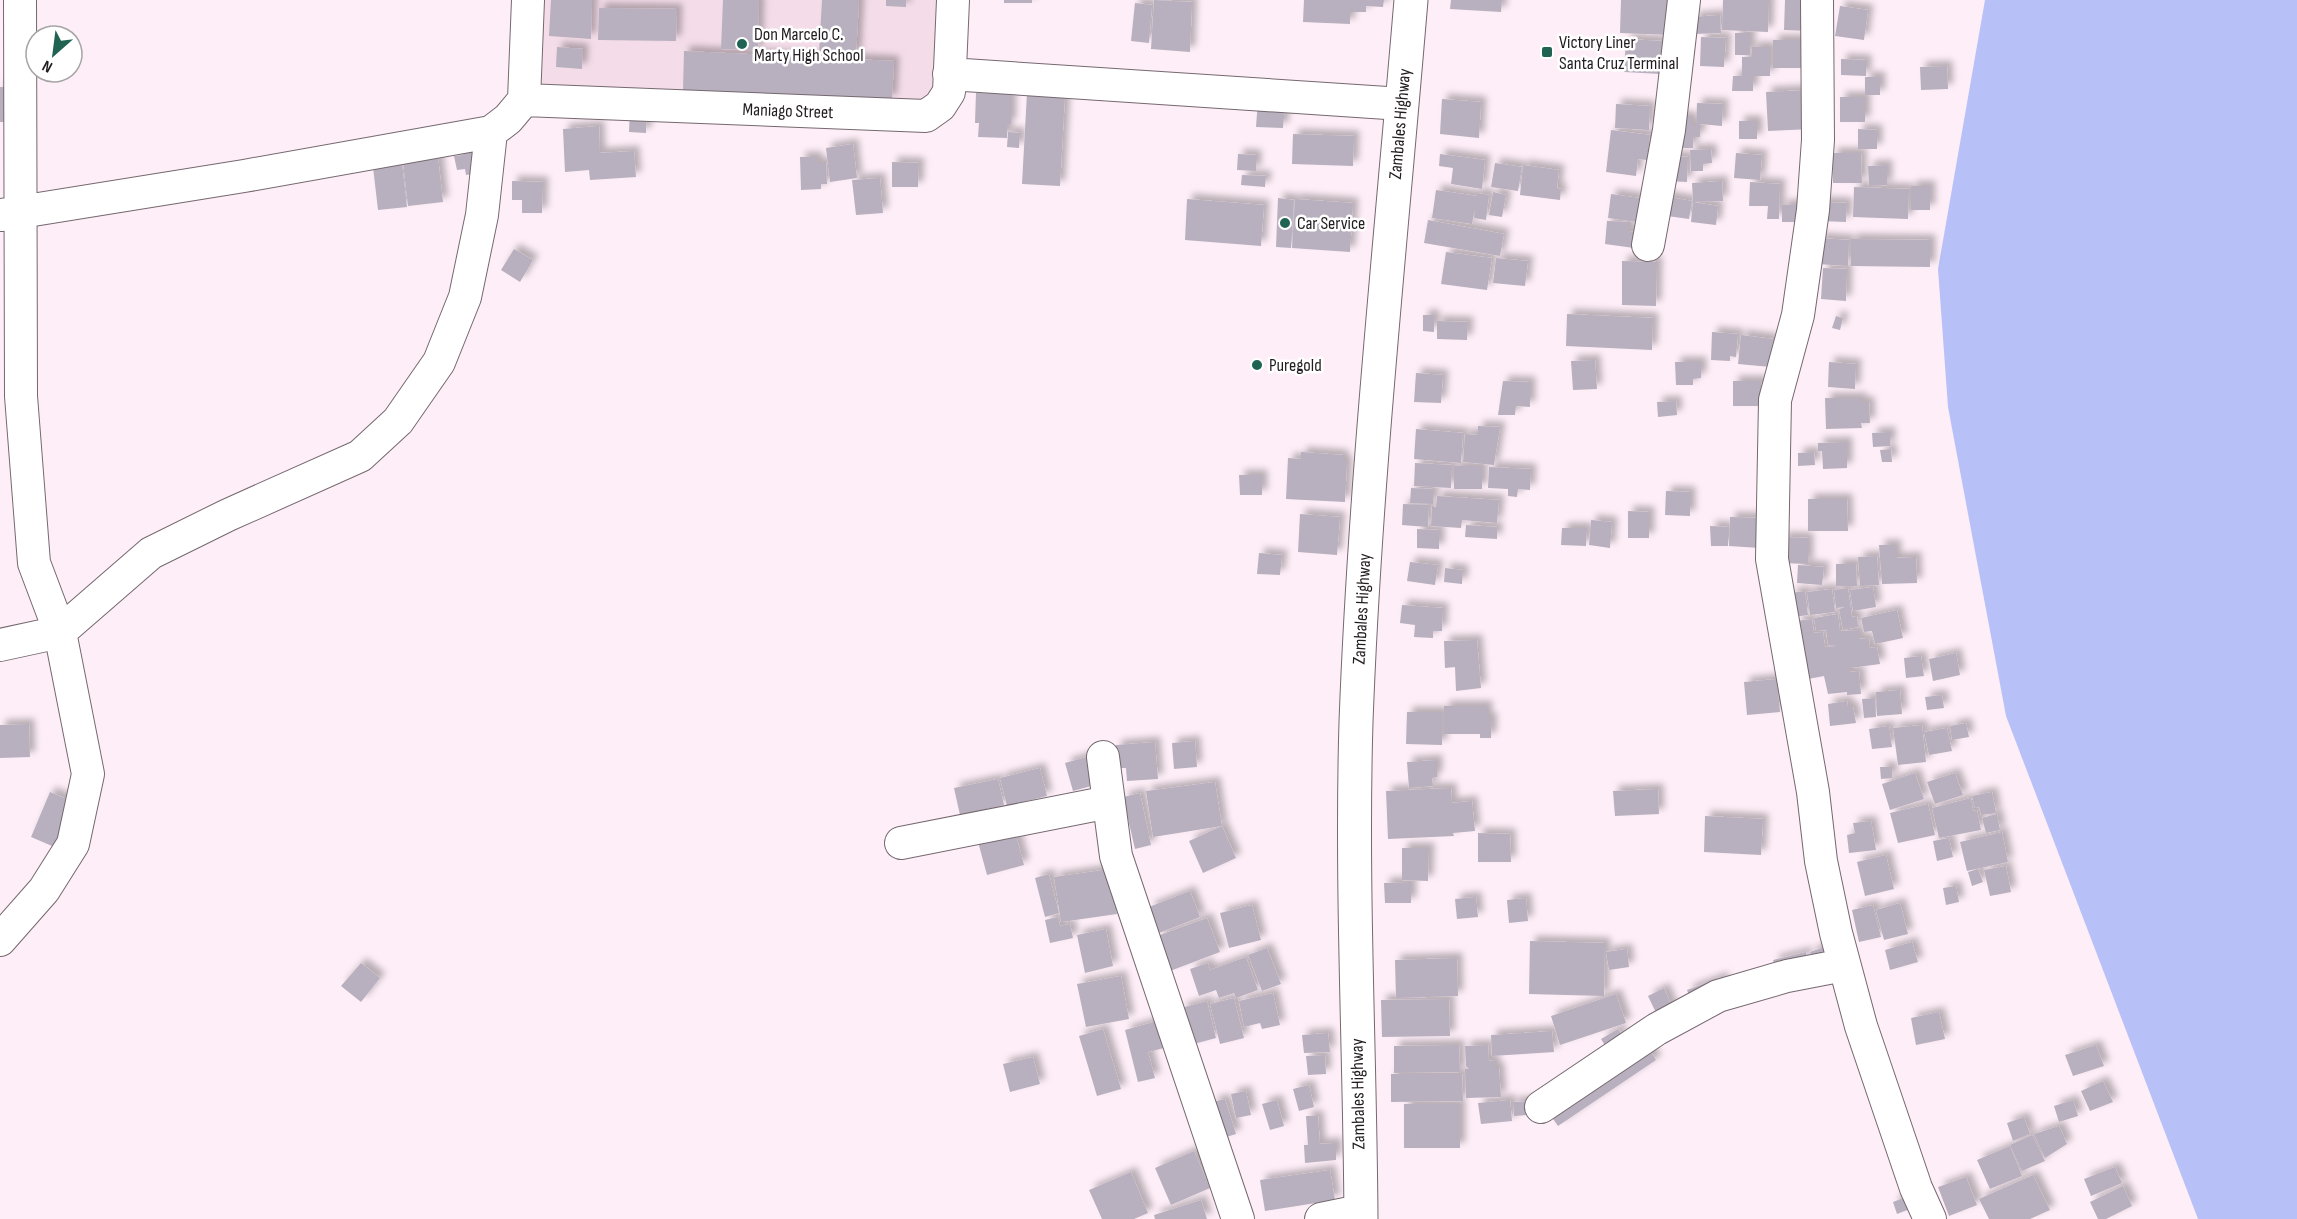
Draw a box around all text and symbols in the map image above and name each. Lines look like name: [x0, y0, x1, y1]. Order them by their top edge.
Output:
north arrow: [24, 24, 84, 84]
place label: Don Marcelo C. Marty High School: [754, 24, 863, 66]
place label: Victory Liner Santa Cruz Terminal: [1559, 32, 1679, 74]
marker: Don Marcelo C. Marty High School: [735, 37, 749, 51]
marker: Victory Liner Santa Cruz Terminal: [1540, 45, 1554, 59]
text: N: [39, 56, 56, 76]
street label: Zambales Highway: [1385, 68, 1415, 180]
street label: Maniago Street: [742, 99, 834, 123]
place label: Car Service: [1297, 213, 1365, 234]
marker: Car Service: [1278, 216, 1292, 230]
place label: Puregold: [1269, 355, 1322, 376]
marker: Puregold: [1250, 358, 1264, 372]
street label: Zambales Highway: [1349, 553, 1375, 665]
street label: Zambales Highway: [1347, 1038, 1369, 1150]

